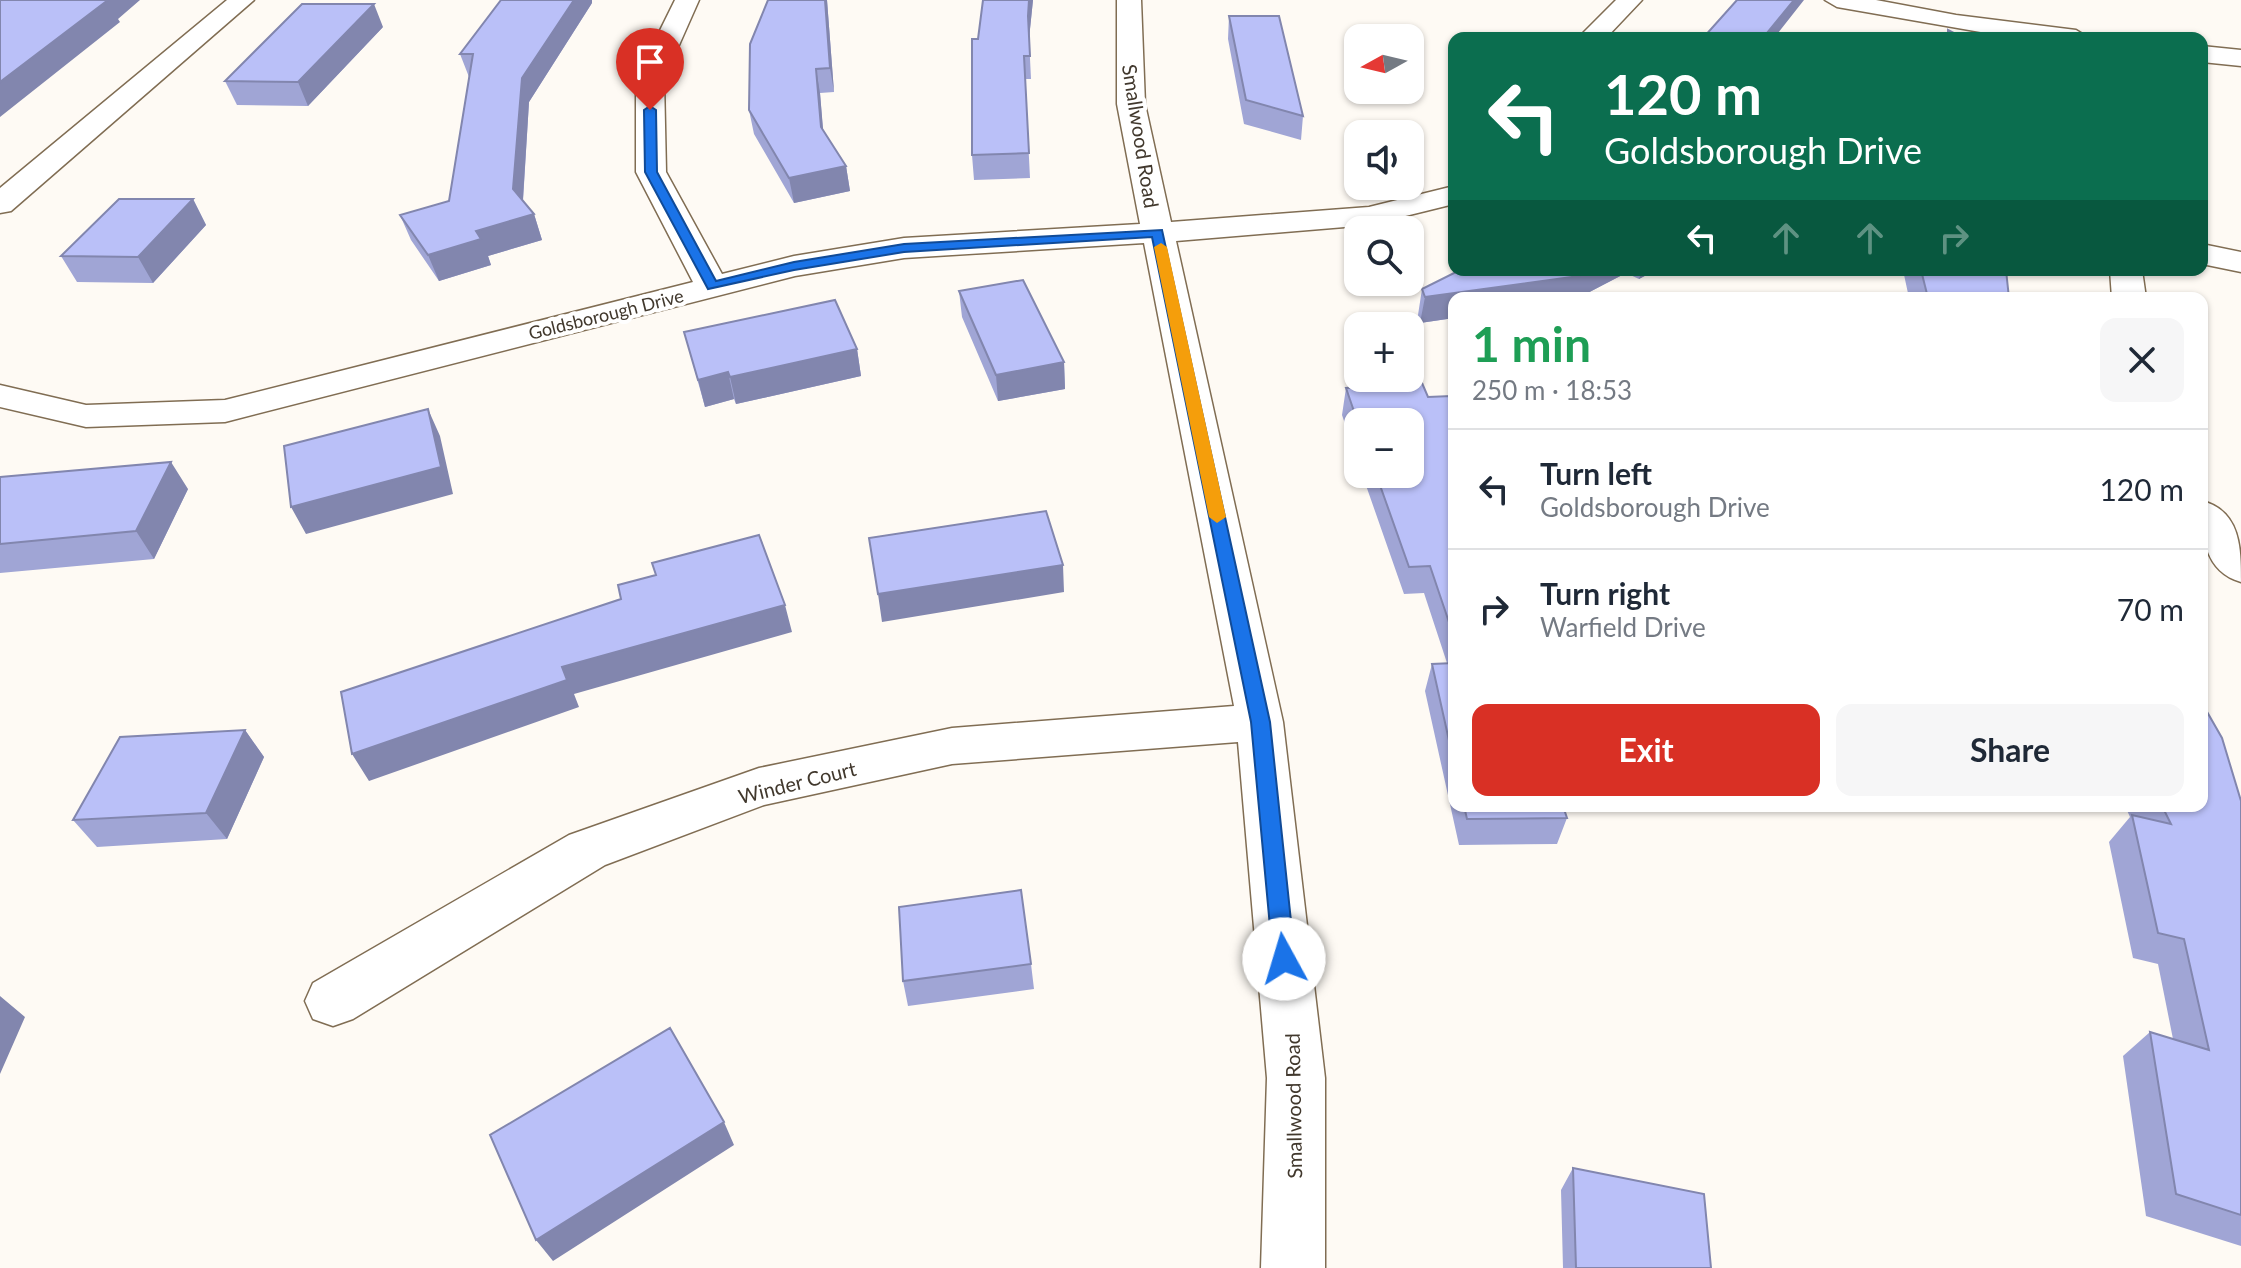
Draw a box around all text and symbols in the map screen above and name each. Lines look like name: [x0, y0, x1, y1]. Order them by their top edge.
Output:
north arrow: [1344, 24, 1424, 104]
map controls: [1344, 24, 1424, 488]
pin: [616, 28, 684, 110]
icon: arrive: [628, 40, 672, 84]
text: 120 m: [1604, 60, 1762, 127]
street label: Smallwood Road: [1118, 62, 1164, 210]
icon: left: [1472, 64, 1576, 168]
button: sound: [1344, 120, 1424, 200]
text: Goldsborough Drive: [1604, 128, 1922, 172]
button: search: [1344, 216, 1424, 296]
icon: left: [1680, 216, 1724, 260]
icon: ahead: [1764, 216, 1808, 260]
icon: ahead: [1848, 216, 1892, 260]
icon: right: [1932, 216, 1976, 260]
street label: Goldsborough Drive: [526, 284, 686, 344]
button: +: [1344, 312, 1424, 392]
text: 1 min: [1472, 315, 1591, 372]
button: close: [2100, 318, 2184, 402]
text: 250 m · 18:53: [1472, 374, 1632, 406]
button: −: [1344, 408, 1424, 488]
text: Turn left: [1540, 455, 1652, 491]
icon: left: [1472, 467, 1516, 511]
text: 120 m: [2099, 471, 2184, 507]
text: Goldsborough Drive: [1540, 491, 1770, 523]
text: Turn right: [1540, 575, 1670, 611]
icon: right: [1472, 587, 1516, 631]
text: 70 m: [2117, 591, 2184, 627]
text: Warfield Drive: [1540, 611, 1706, 643]
button: Exit: [1472, 704, 1820, 796]
button: Share: [1836, 704, 2184, 796]
street label: Winder Court: [736, 756, 858, 808]
position arrow: [1242, 917, 1326, 1001]
street label: Smallwood Road: [1280, 1033, 1306, 1179]

